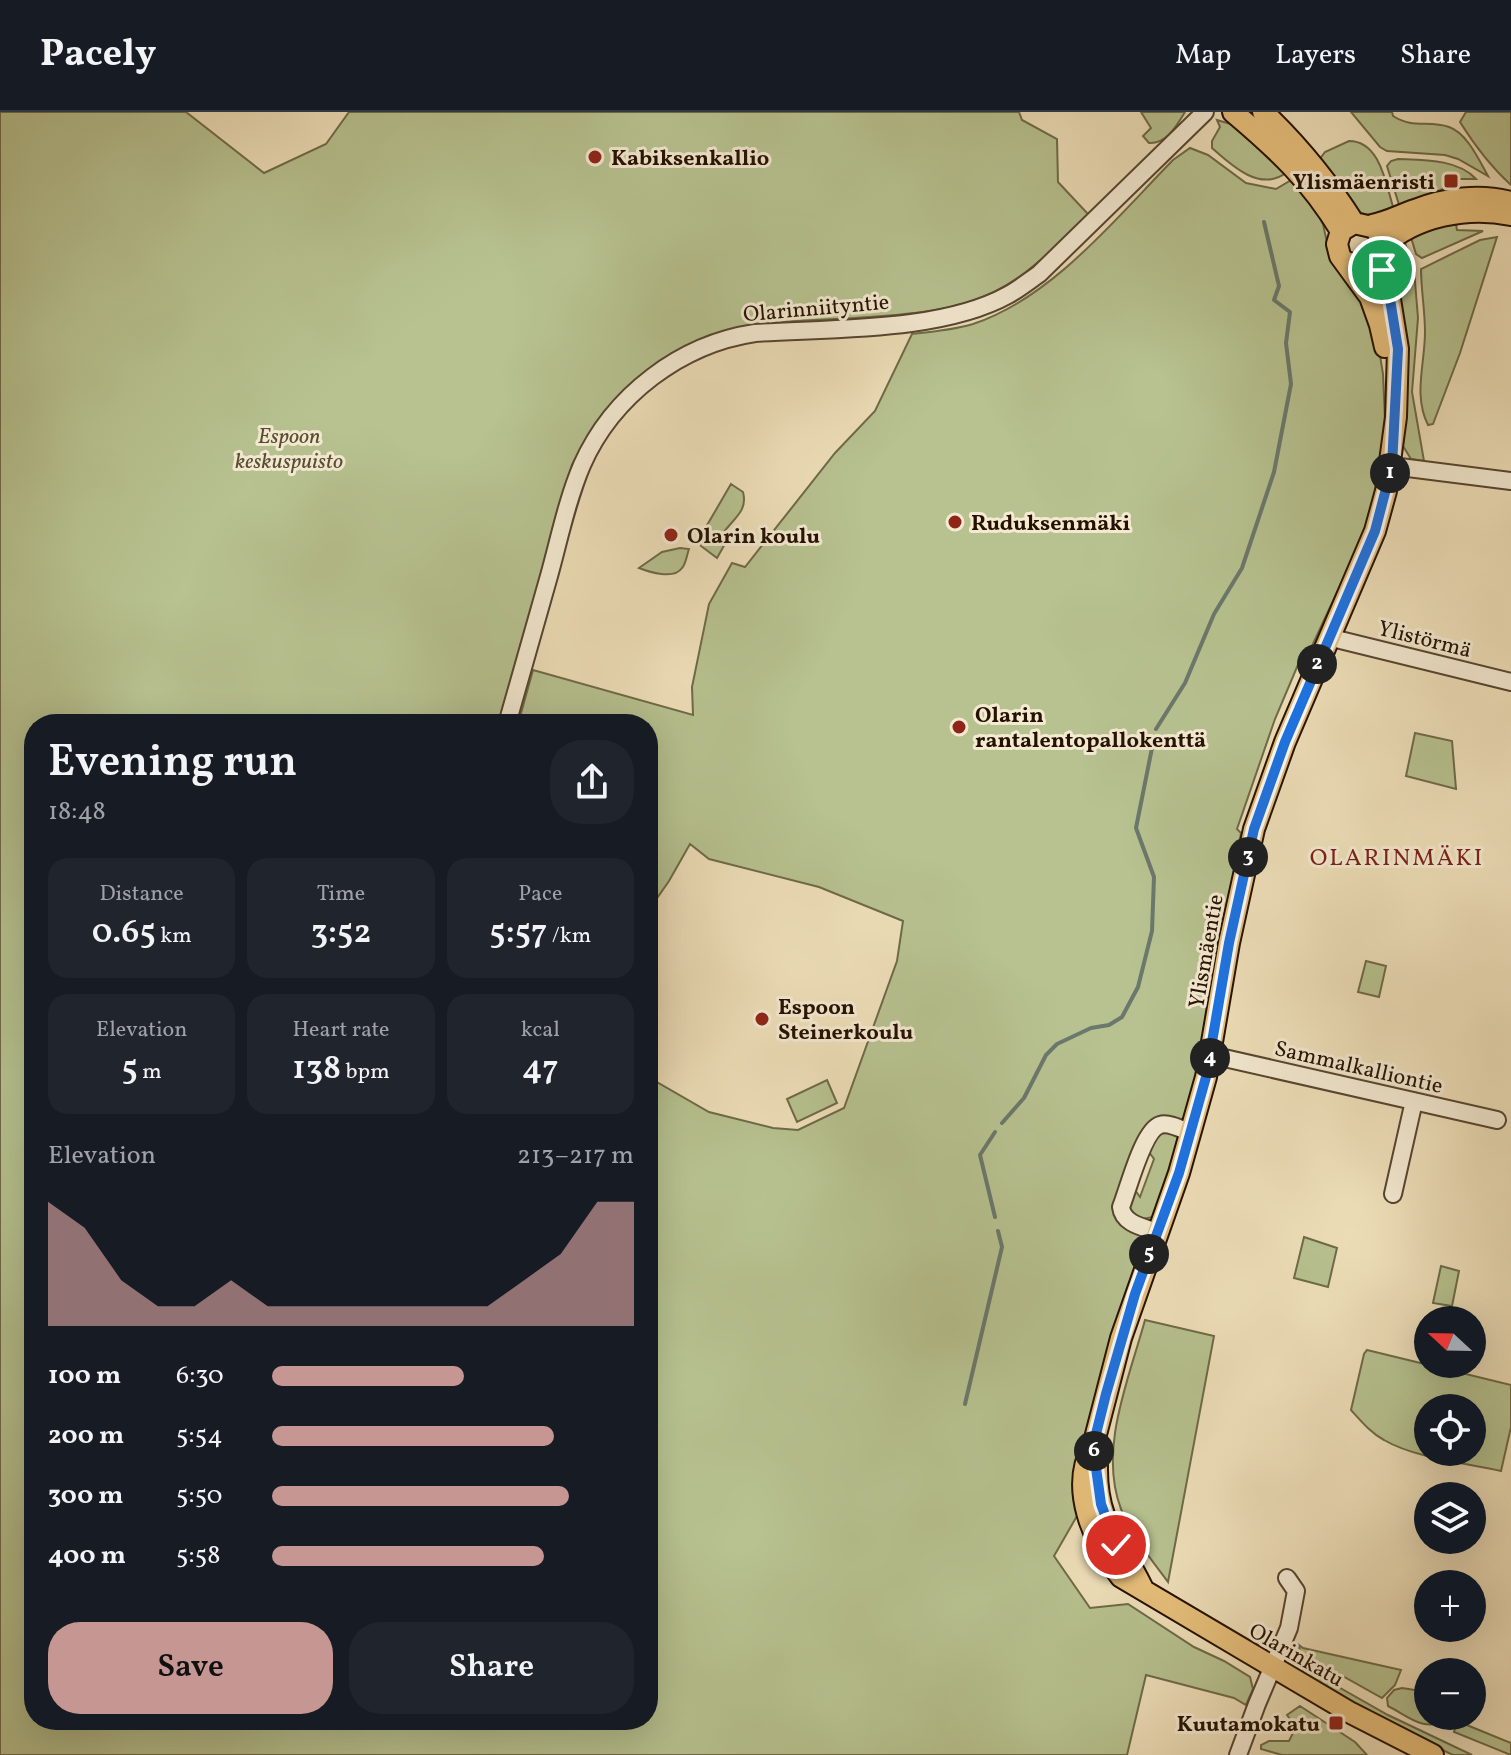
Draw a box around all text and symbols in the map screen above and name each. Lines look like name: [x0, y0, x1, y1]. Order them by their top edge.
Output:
text: Pacely: [40, 29, 156, 82]
text: Map: [1175, 36, 1231, 75]
text: Layers: [1275, 36, 1356, 75]
text: Share: [1400, 36, 1471, 75]
place label: Kabiksenkallio: [611, 144, 769, 175]
marker: Kabiksenkallio: [586, 148, 604, 166]
place label: Ylismäenristi: [1293, 168, 1435, 199]
marker: Ylismäenristi: [1442, 172, 1460, 190]
pin: [1348, 236, 1416, 304]
icon: arrive: [1360, 248, 1404, 292]
street label: Olarinniityntie: [742, 288, 891, 331]
park label: Espoon keskuspuisto: [235, 422, 343, 478]
pin: 1: [1370, 453, 1410, 493]
text: 1: [1386, 457, 1394, 488]
place label: Ruduksenmäki: [971, 509, 1131, 540]
marker: Ruduksenmäki: [946, 513, 964, 531]
place label: Olarin koulu: [687, 522, 820, 553]
marker: Olarin koulu: [662, 526, 680, 544]
street label: Ylistörmä: [1374, 614, 1474, 667]
pin: 2: [1297, 644, 1337, 684]
text: 2: [1311, 648, 1323, 679]
place label: Olarin rantalentopallokenttä: [975, 701, 1206, 757]
marker: Olarin rantalentopallokenttä: [950, 718, 968, 736]
text: Evening run: [48, 733, 297, 794]
button: share: [550, 740, 634, 824]
text: 18:48: [48, 794, 106, 830]
pin: 3: [1228, 837, 1268, 877]
text: 3: [1242, 841, 1254, 872]
district label: OLARINMÄKI: [1310, 842, 1484, 876]
text: Distance: [100, 879, 184, 910]
text: Time: [317, 879, 365, 910]
text: Pace: [518, 879, 562, 910]
street label: Ylismäentie: [1182, 892, 1233, 1011]
text: 0.65: [92, 910, 156, 957]
text: 3:52: [311, 910, 371, 957]
text: 5:57: [489, 910, 547, 957]
text: km: [156, 921, 192, 952]
text: /km: [547, 921, 591, 952]
place label: Espoon Steinerkoulu: [778, 993, 913, 1049]
marker: Espoon Steinerkoulu: [753, 1010, 771, 1028]
text: Elevation: [96, 1015, 187, 1046]
text: Heart rate: [292, 1015, 390, 1046]
text: kcal: [521, 1015, 560, 1046]
street label: Sammalkalliontie: [1271, 1034, 1446, 1103]
pin: 4: [1190, 1038, 1230, 1078]
text: 4: [1203, 1042, 1217, 1073]
text: 5: [122, 1046, 138, 1093]
text: 138: [292, 1046, 341, 1093]
text: 47: [522, 1046, 559, 1093]
text: m: [138, 1057, 162, 1088]
text: bpm: [341, 1057, 390, 1088]
text: Elevation: [48, 1138, 156, 1174]
text: 213–217 m: [517, 1138, 634, 1174]
pin: 5: [1129, 1234, 1169, 1274]
text: 5: [1144, 1238, 1154, 1269]
north arrow: [1414, 1306, 1486, 1378]
map controls: [1414, 1306, 1486, 1730]
text: 100 m: [48, 1358, 121, 1394]
text: 6:30: [176, 1358, 224, 1394]
button: locate: [1414, 1394, 1486, 1466]
text: 200 m: [48, 1418, 124, 1454]
text: 5:54: [176, 1418, 223, 1454]
pin: 6: [1074, 1431, 1114, 1471]
text: 6: [1088, 1435, 1100, 1466]
text: 300 m: [48, 1478, 124, 1514]
text: 5:50: [176, 1478, 222, 1514]
button: layers: [1414, 1482, 1486, 1554]
pin: [1082, 1511, 1150, 1579]
icon: check: [1094, 1523, 1138, 1567]
text: 400 m: [48, 1538, 126, 1574]
text: 5:58: [176, 1538, 220, 1574]
button: +: [1414, 1570, 1486, 1642]
street label: Olarinkatu: [1242, 1616, 1349, 1696]
button: Save: [48, 1622, 333, 1714]
button: Share: [349, 1622, 634, 1714]
button: −: [1414, 1658, 1486, 1730]
place label: Kuutamokatu: [1177, 1710, 1320, 1741]
marker: Kuutamokatu: [1327, 1714, 1345, 1732]

